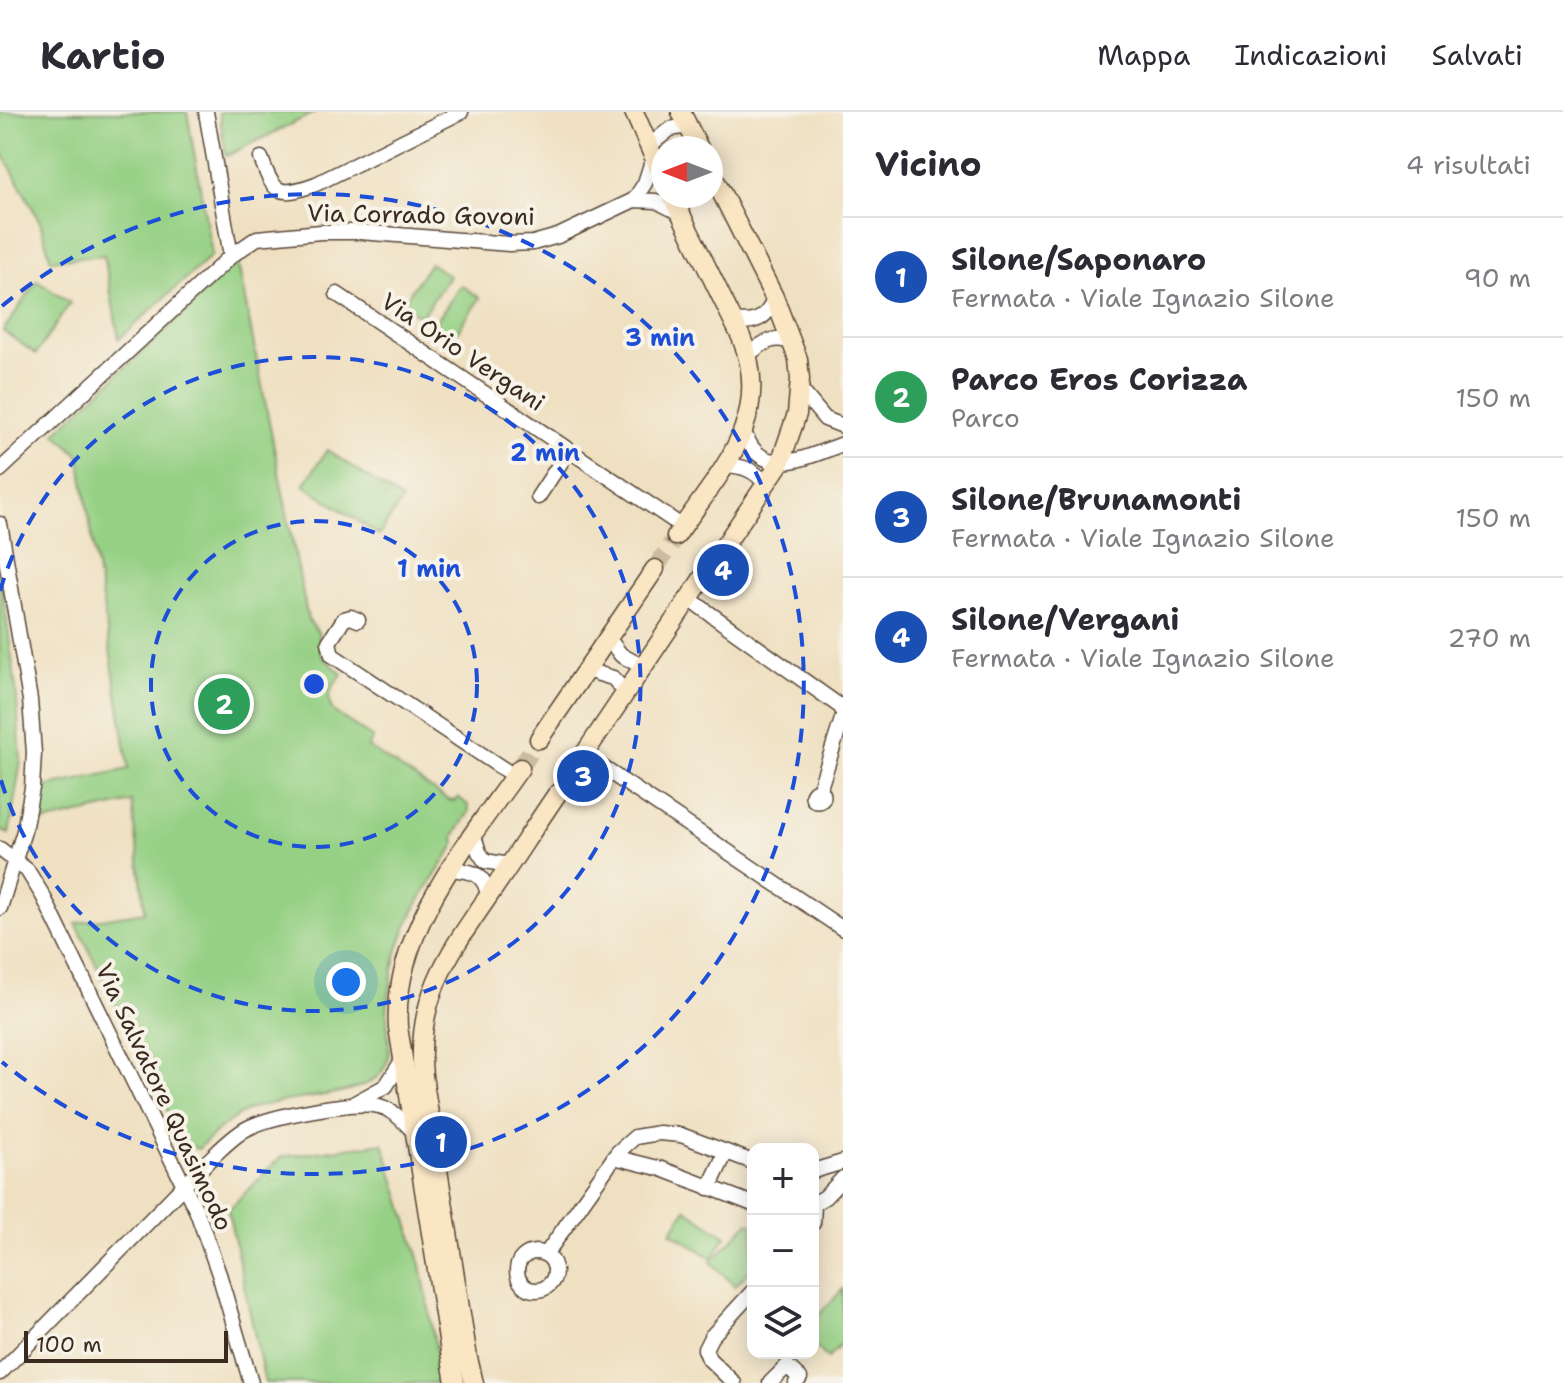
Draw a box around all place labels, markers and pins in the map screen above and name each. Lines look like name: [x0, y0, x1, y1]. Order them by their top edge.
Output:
pin: 4: [697, 540, 749, 600]
centre of rings: [300, 670, 328, 698]
pin: 2: [198, 674, 250, 734]
pin: 3: [557, 746, 609, 806]
pin: 1: [415, 1112, 467, 1172]

